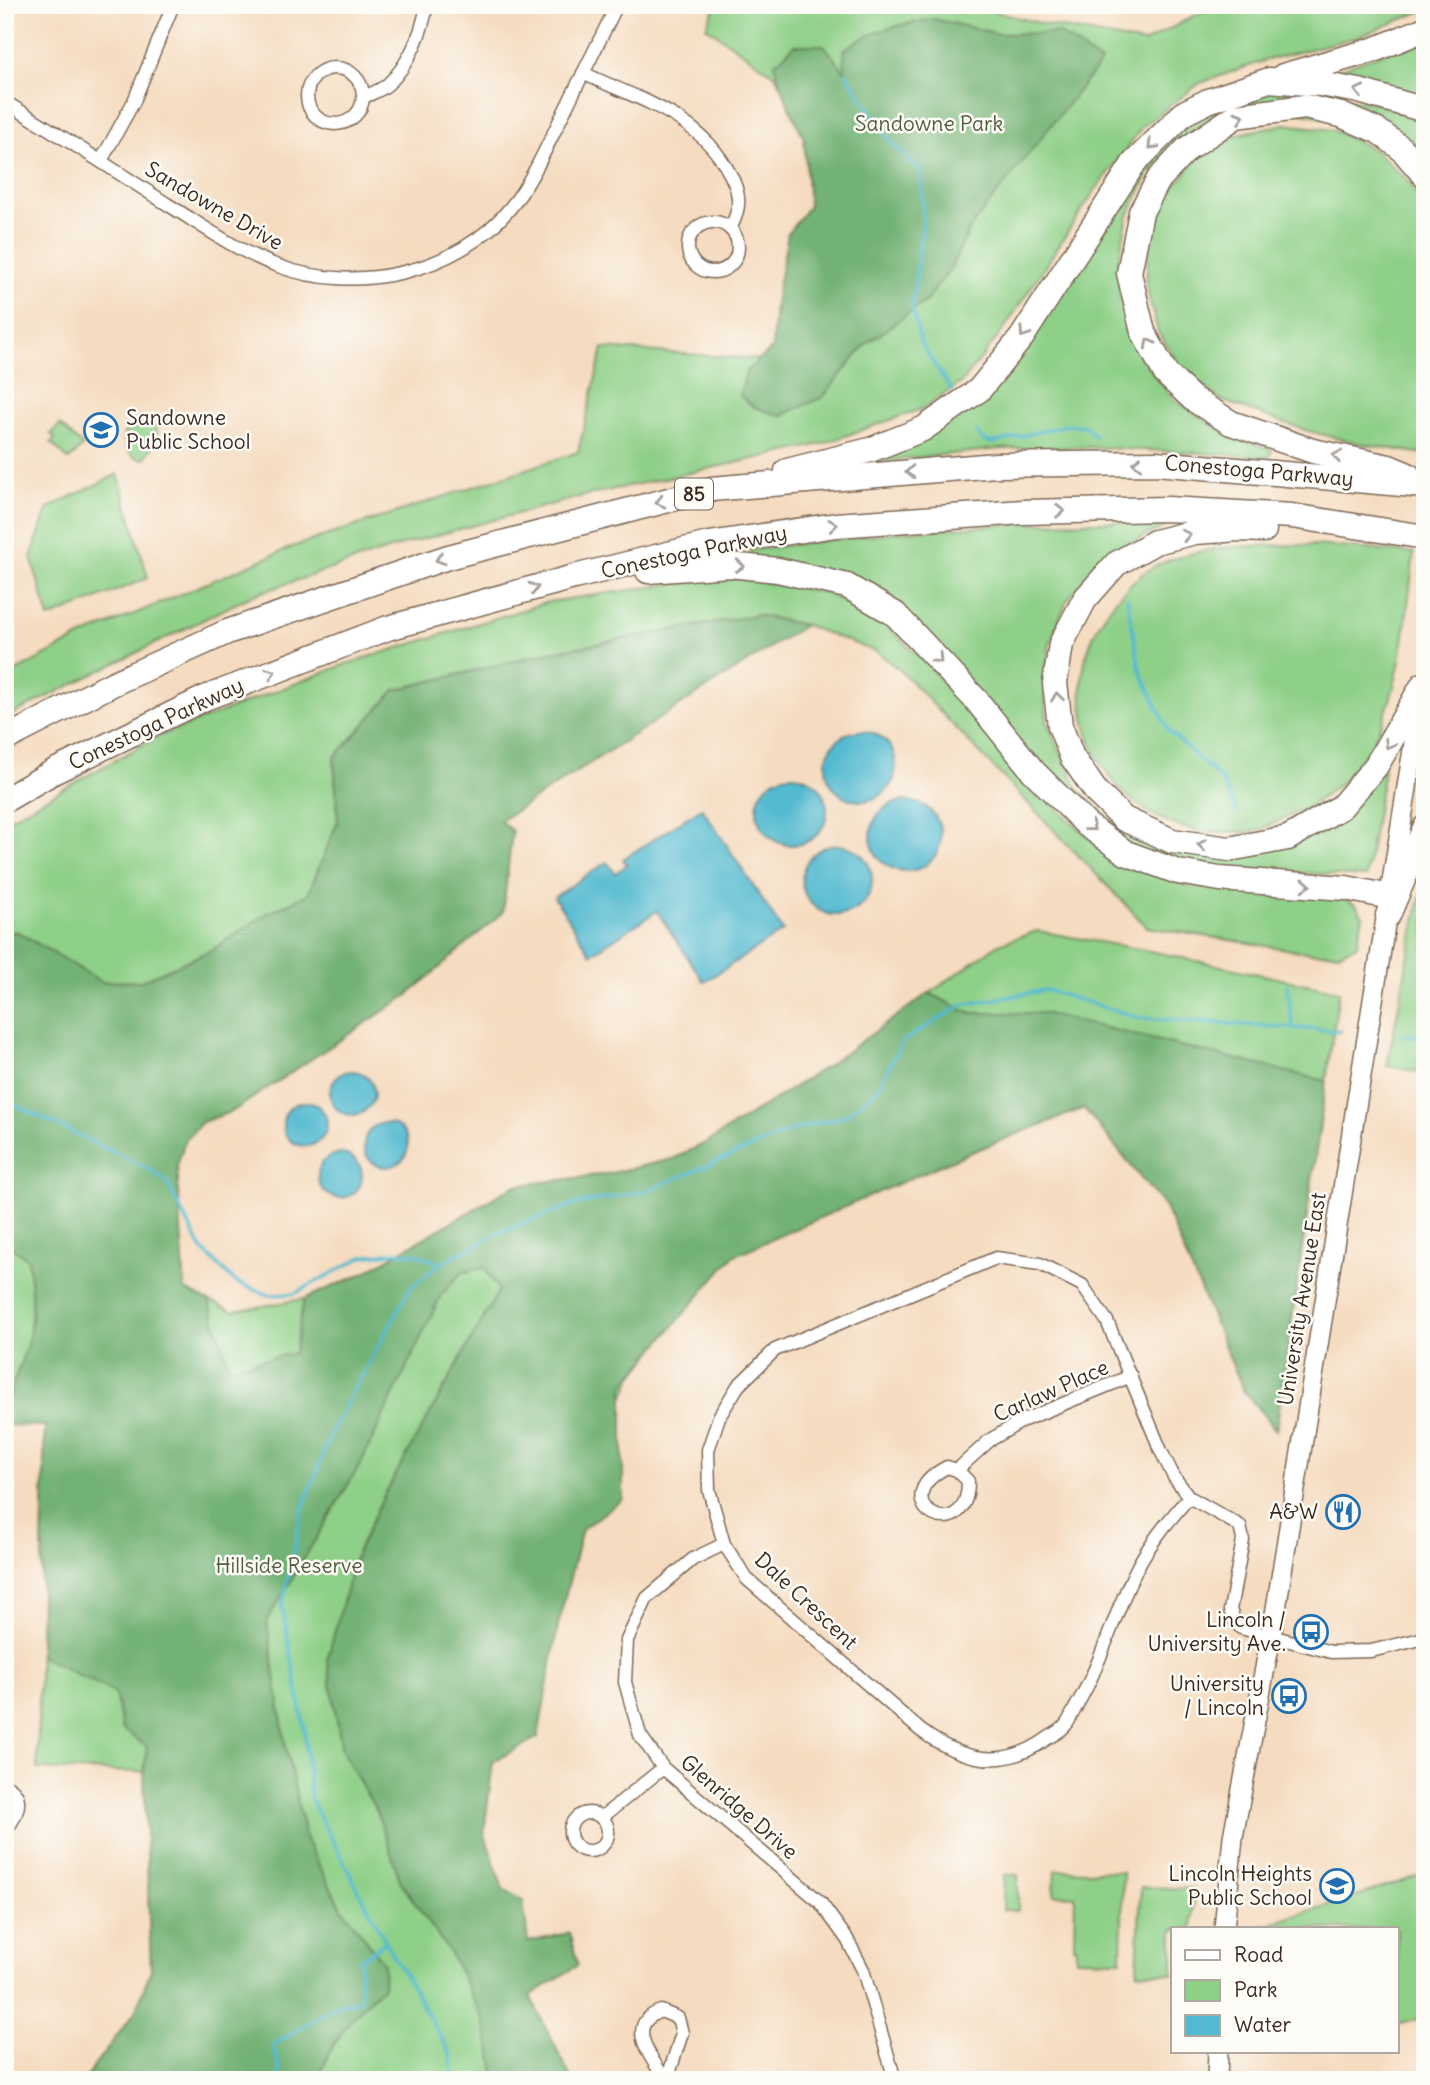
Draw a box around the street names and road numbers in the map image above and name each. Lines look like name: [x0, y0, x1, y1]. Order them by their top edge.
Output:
street label: Sandowne Drive: [141, 155, 288, 256]
street label: Conestoga Parkway: [1163, 449, 1355, 492]
road number: 85: [675, 478, 713, 509]
street label: Conestoga Parkway: [598, 519, 789, 584]
street label: Conestoga Parkway: [64, 671, 247, 776]
street label: University Avenue East: [1271, 1190, 1332, 1407]
street label: Carlaw Place: [989, 1353, 1113, 1428]
street label: Dale Crescent: [749, 1546, 863, 1655]
street label: Glenridge Drive: [675, 1748, 804, 1865]

